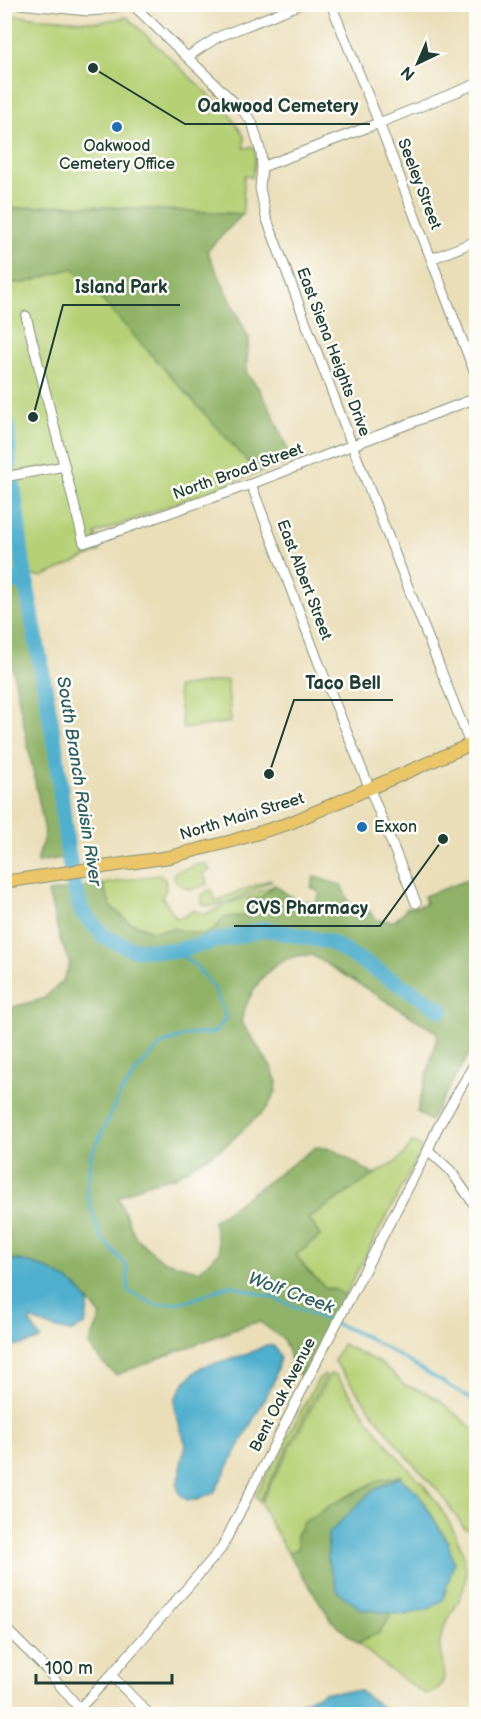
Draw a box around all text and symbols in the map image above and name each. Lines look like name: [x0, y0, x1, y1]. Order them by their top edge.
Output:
north arrow: [388, 33, 448, 93]
text: N: [398, 62, 420, 84]
callout: Oakwood Cemetery: [185, 88, 370, 124]
text: Oakwood Cemetery: [197, 96, 359, 117]
marker: Oakwood Cemetery Office: [110, 120, 124, 134]
street label: Seeley Street: [393, 136, 445, 232]
place label: Oakwood Cemetery Office: [59, 137, 176, 174]
street label: East Siena Heights Drive: [292, 265, 374, 440]
callout: Island Park: [63, 269, 180, 305]
text: Island Park: [75, 277, 168, 298]
street label: North Broad Street: [170, 440, 306, 504]
street label: East Albert Street: [272, 517, 336, 643]
callout: Taco Bell: [294, 664, 393, 700]
text: Taco Bell: [305, 673, 381, 694]
water label: South Branch Raisin River: [52, 675, 106, 889]
street label: North Main Street: [178, 789, 306, 845]
place label: Exxon: [374, 818, 417, 837]
marker: Exxon: [355, 820, 369, 834]
callout: CVS Pharmacy: [234, 890, 380, 926]
text: CVS Pharmacy: [246, 898, 369, 919]
water label: Wolf Creek: [245, 1268, 338, 1319]
street label: Bent Oak Avenue: [246, 1334, 320, 1455]
scale bar: [36, 1647, 172, 1685]
text: 100 m: [45, 1658, 93, 1679]

